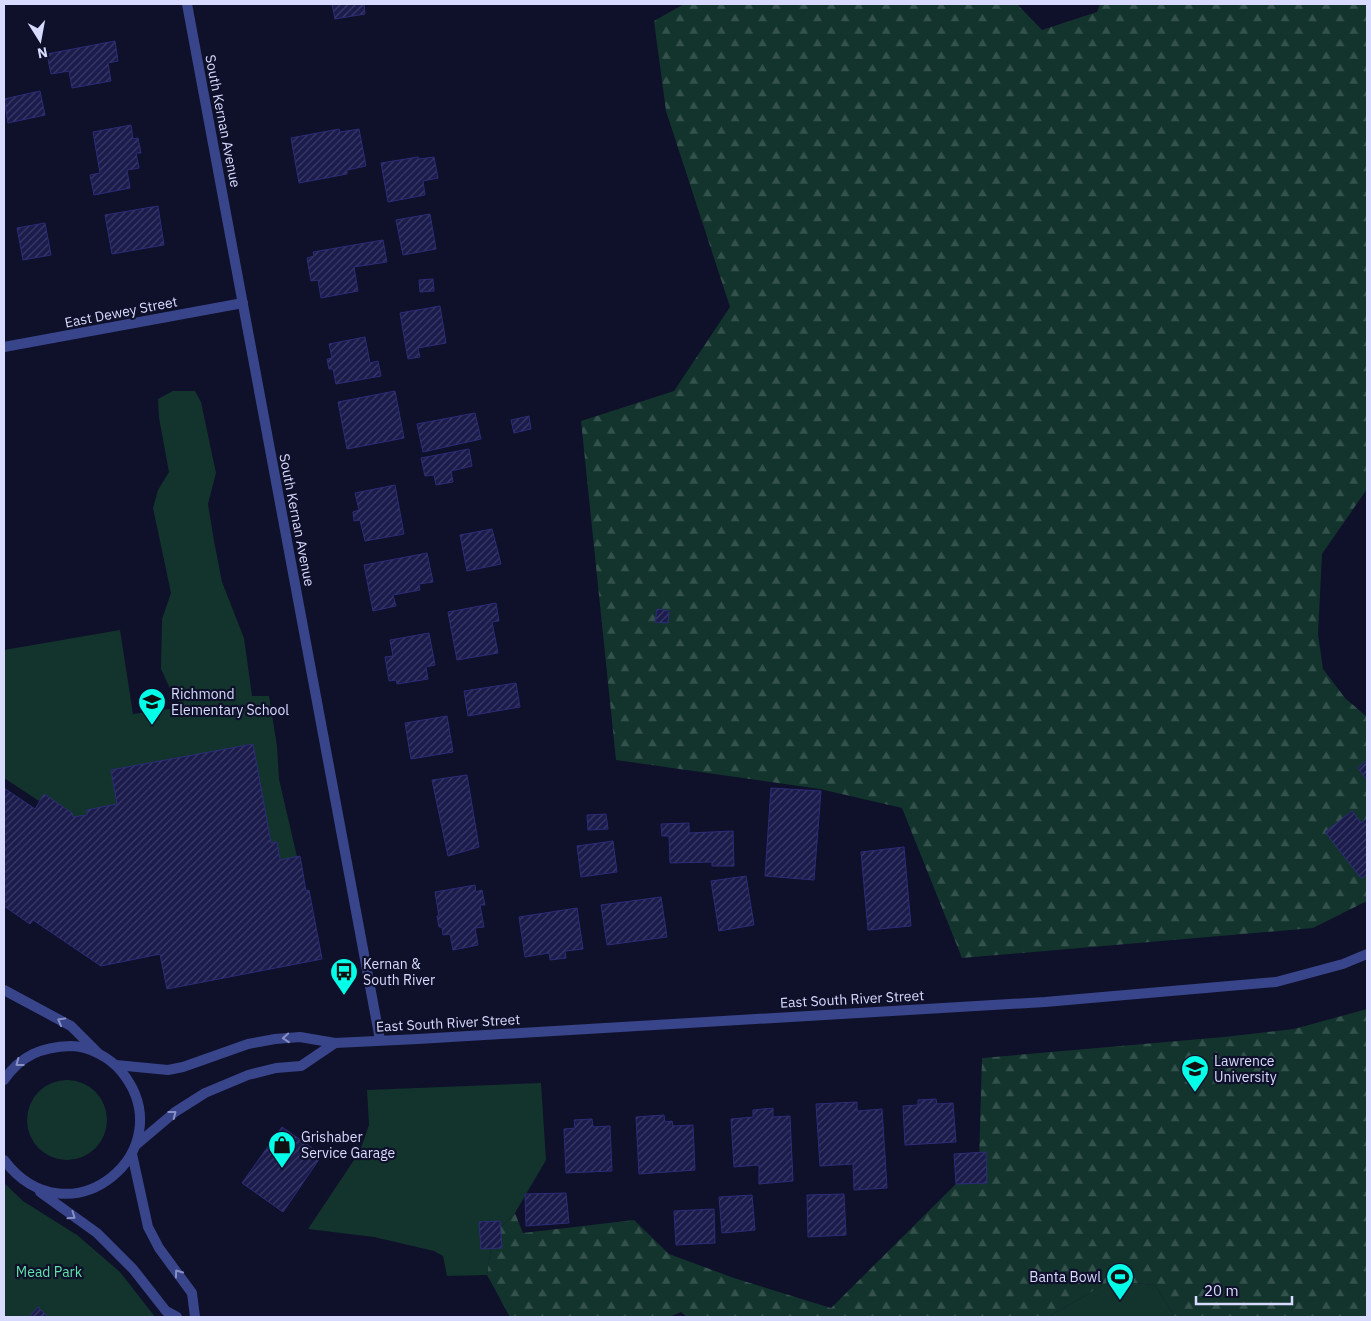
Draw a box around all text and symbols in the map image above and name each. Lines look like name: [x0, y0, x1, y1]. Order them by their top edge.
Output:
north arrow: [15, 15, 65, 65]
text: N: [36, 43, 49, 63]
street label: South Kernan Avenue: [201, 53, 245, 189]
street label: East Dewey Street: [63, 292, 179, 332]
street label: South Kernan Avenue: [275, 452, 319, 588]
place label: Richmond Elementary School: [171, 685, 289, 719]
school or university icon: Richmond Elementary School: [137, 687, 167, 726]
place label: Kernan & South River: [363, 955, 435, 989]
bus stop icon: Kernan & South River: [329, 957, 359, 996]
street label: East South River Street: [779, 986, 925, 1012]
street label: East South River Street: [375, 1010, 521, 1036]
one-way arrow: [57, 1017, 66, 1027]
one-way arrow: [282, 1033, 290, 1044]
place label: Lawrence University: [1214, 1052, 1277, 1086]
school or university icon: Lawrence University: [1180, 1054, 1210, 1093]
one-way arrow: [15, 1057, 25, 1066]
one-way arrow: [167, 1111, 177, 1120]
place label: Grishaber Service Garage: [301, 1128, 396, 1162]
shop icon: Grishaber Service Garage: [267, 1130, 297, 1169]
one-way arrow: [66, 1210, 75, 1219]
sports icon: Banta Bowl: [1105, 1262, 1135, 1301]
park label: Mead Park: [16, 1263, 83, 1281]
place label: Banta Bowl: [1029, 1268, 1101, 1286]
one-way arrow: [175, 1269, 184, 1279]
scale bar: [1196, 1274, 1292, 1306]
text: 20 m: [1204, 1281, 1239, 1300]

